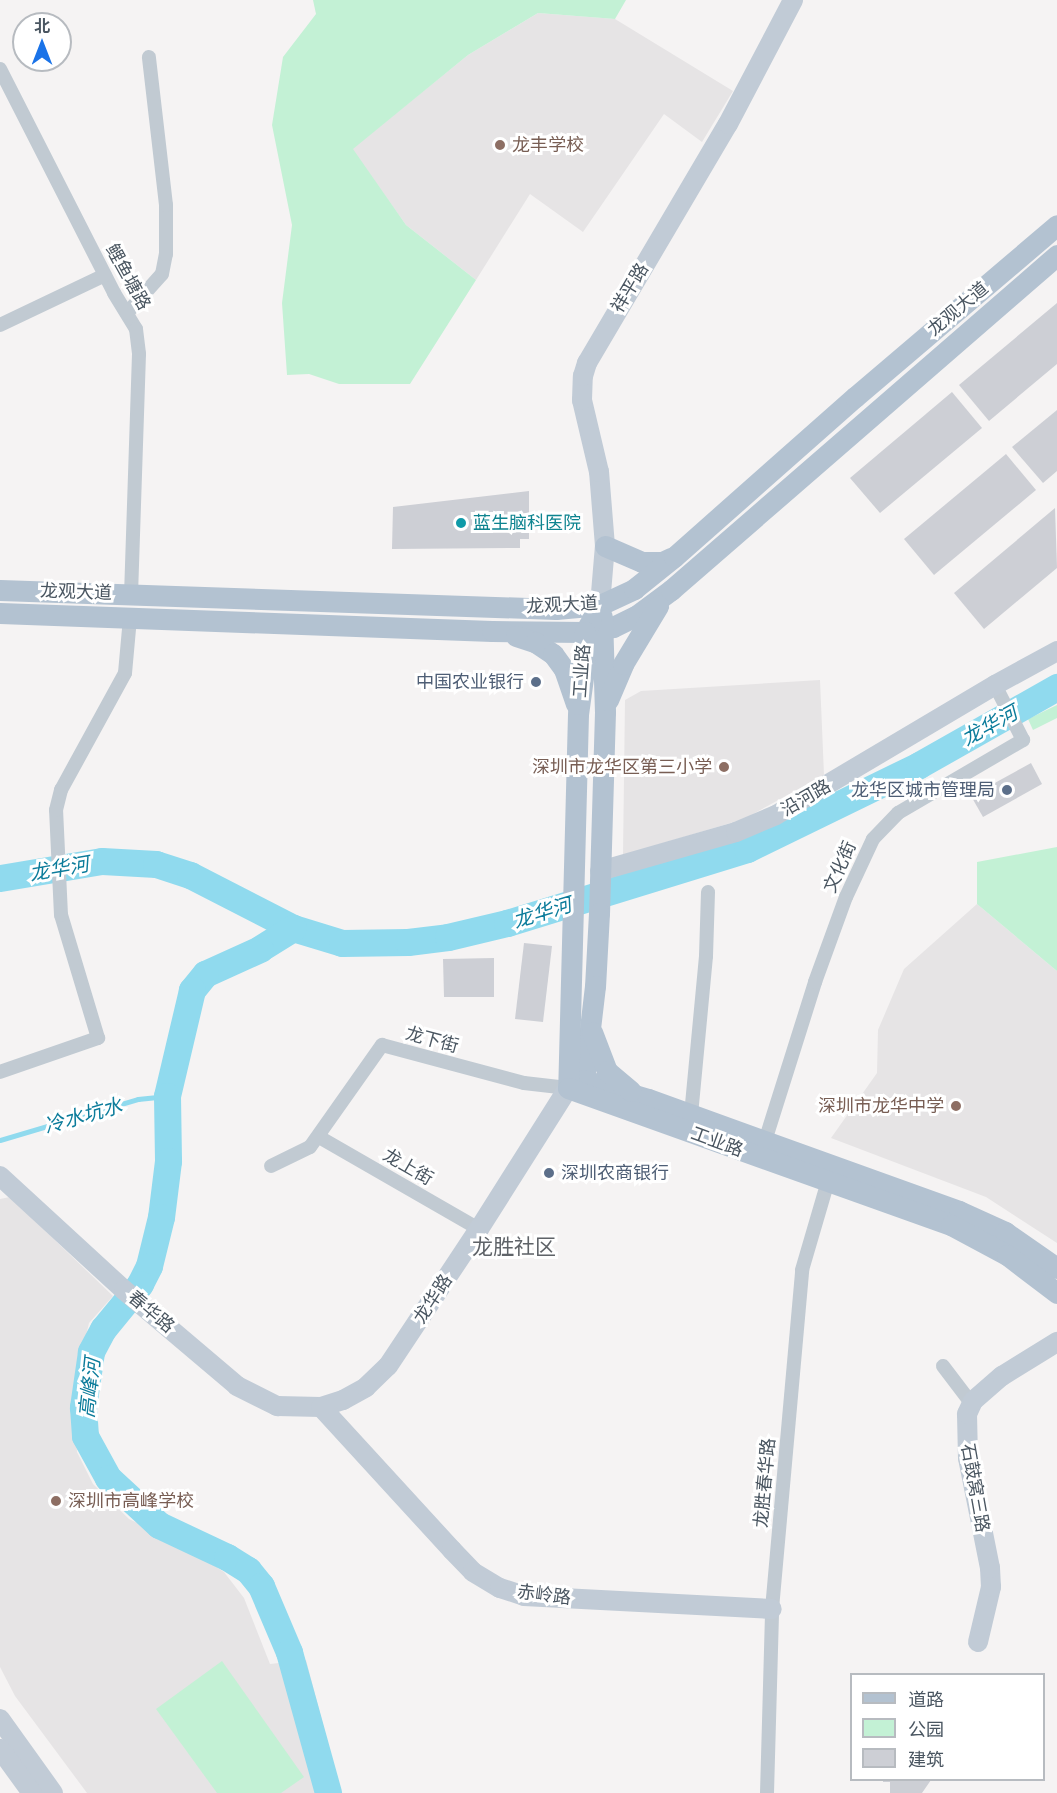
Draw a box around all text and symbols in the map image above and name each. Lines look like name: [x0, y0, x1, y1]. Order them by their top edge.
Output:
north arrow: [12, 12, 72, 72]
text: 北: [34, 16, 50, 36]
place label: 龙丰学校: [512, 134, 584, 156]
marker: 龙丰学校: [493, 138, 507, 152]
street label: 鲤鱼塘路: [101, 240, 155, 314]
street label: 祥平路: [607, 259, 653, 317]
street label: 龙观大道: [923, 278, 993, 340]
place label: 蓝生脑科医院: [473, 512, 581, 534]
marker: 蓝生脑科医院: [454, 516, 468, 530]
street label: 龙观大道: [40, 580, 112, 604]
street label: 龙观大道: [525, 592, 599, 618]
street label: 工业路: [569, 643, 595, 699]
place label: 中国农业银行: [416, 671, 524, 693]
marker: 中国农业银行: [529, 675, 543, 689]
water label: 龙华河: [957, 700, 1021, 750]
place label: 深圳市龙华区第三小学: [532, 756, 712, 778]
marker: 深圳市龙华区第三小学: [717, 760, 731, 774]
street label: 沿河路: [777, 775, 835, 821]
place label: 龙华区城市管理局: [851, 779, 995, 801]
marker: 龙华区城市管理局: [1000, 783, 1014, 797]
street label: 文化街: [819, 838, 861, 896]
water label: 龙华河: [27, 851, 91, 885]
water label: 龙华河: [510, 892, 574, 932]
street label: 龙下街: [403, 1023, 461, 1057]
water label: 冷水坑水: [41, 1092, 125, 1138]
place label: 深圳市龙华中学: [818, 1095, 944, 1117]
marker: 深圳市龙华中学: [949, 1099, 963, 1113]
street label: 工业路: [688, 1123, 746, 1161]
street label: 龙上街: [379, 1144, 437, 1190]
place label: 深圳农商银行: [561, 1162, 669, 1184]
marker: 深圳农商银行: [542, 1166, 556, 1180]
district label: 龙胜社区: [472, 1233, 556, 1259]
street label: 龙华路: [409, 1270, 457, 1328]
street label: 春华路: [123, 1286, 179, 1338]
water label: 高峰河: [74, 1357, 104, 1419]
street label: 龙胜春华路: [750, 1437, 780, 1529]
street label: 石鼓窝三路: [957, 1442, 993, 1534]
place label: 深圳市高峰学校: [68, 1490, 194, 1512]
marker: 深圳市高峰学校: [49, 1494, 63, 1508]
street label: 赤岭路: [516, 1581, 572, 1609]
legend: [850, 1673, 1045, 1781]
text: 道路: [908, 1688, 944, 1711]
text: 公园: [908, 1718, 944, 1741]
text: 建筑: [908, 1748, 944, 1771]

